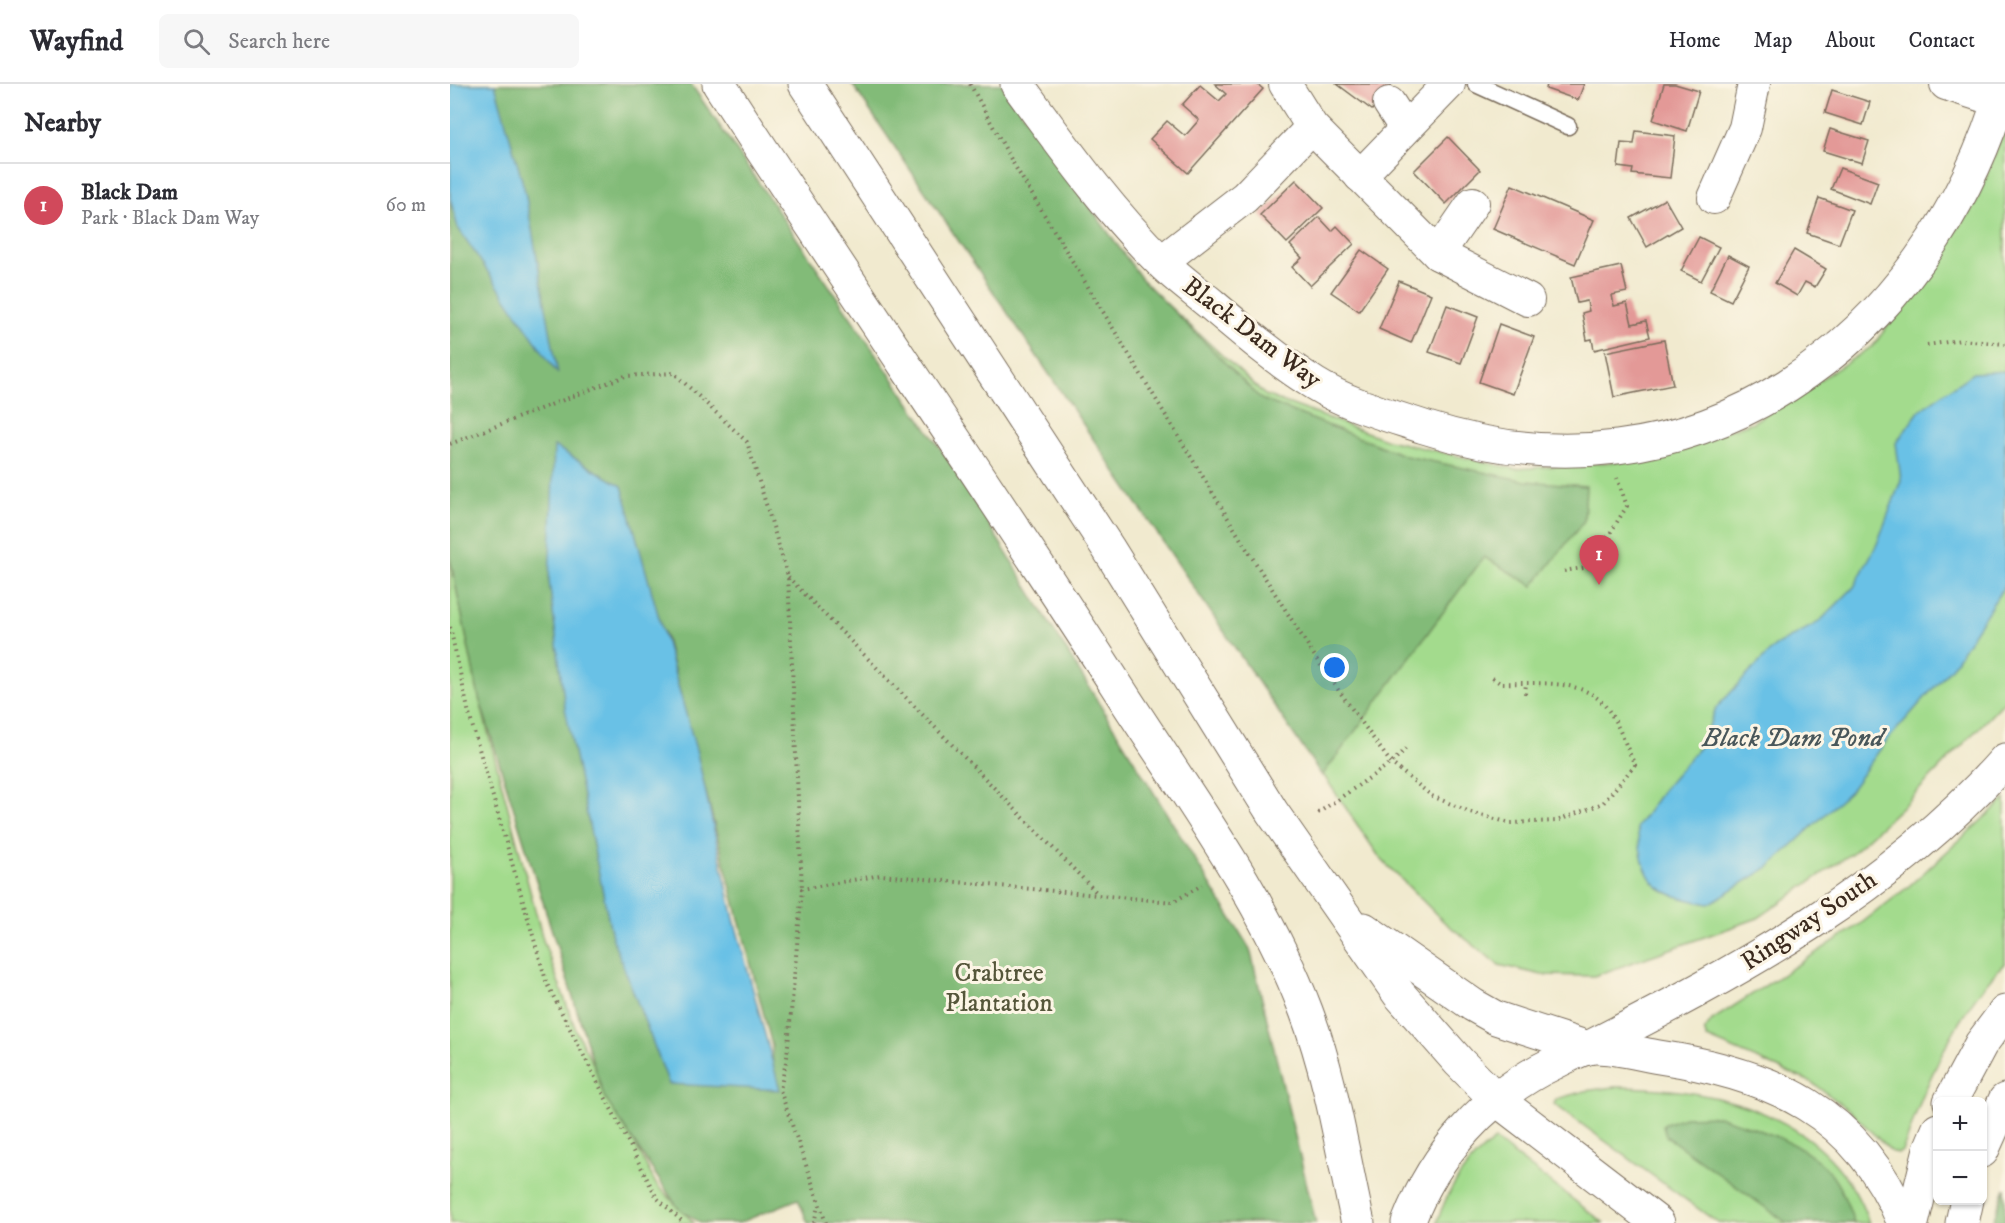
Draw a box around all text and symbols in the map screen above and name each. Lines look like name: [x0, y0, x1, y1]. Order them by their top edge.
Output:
search box: [159, 14, 579, 68]
text: Wayfind: [30, 24, 123, 59]
icon: search: [180, 25, 213, 58]
text: Search here: [228, 28, 330, 55]
text: Home: [1669, 28, 1721, 54]
text: Map: [1754, 28, 1792, 54]
text: About: [1825, 28, 1876, 54]
text: Contact: [1909, 28, 1975, 54]
text: Nearby: [24, 107, 101, 140]
text: Black Dam: [81, 179, 178, 206]
text: 1: [40, 193, 47, 218]
text: 60 m: [386, 193, 426, 218]
text: Park · Black Dam Way: [81, 206, 259, 231]
street label: Black Dam Way: [1176, 270, 1329, 396]
pin: 1: [1580, 536, 1618, 585]
your location: [1320, 653, 1349, 682]
water label: Black Dam Pond: [1701, 721, 1888, 755]
street label: Ringway South: [1735, 863, 1884, 979]
park label: Crabtree Plantation: [945, 957, 1053, 1020]
map controls: [1933, 1097, 1987, 1205]
button: +: [1933, 1097, 1987, 1151]
button: −: [1933, 1151, 1987, 1205]

